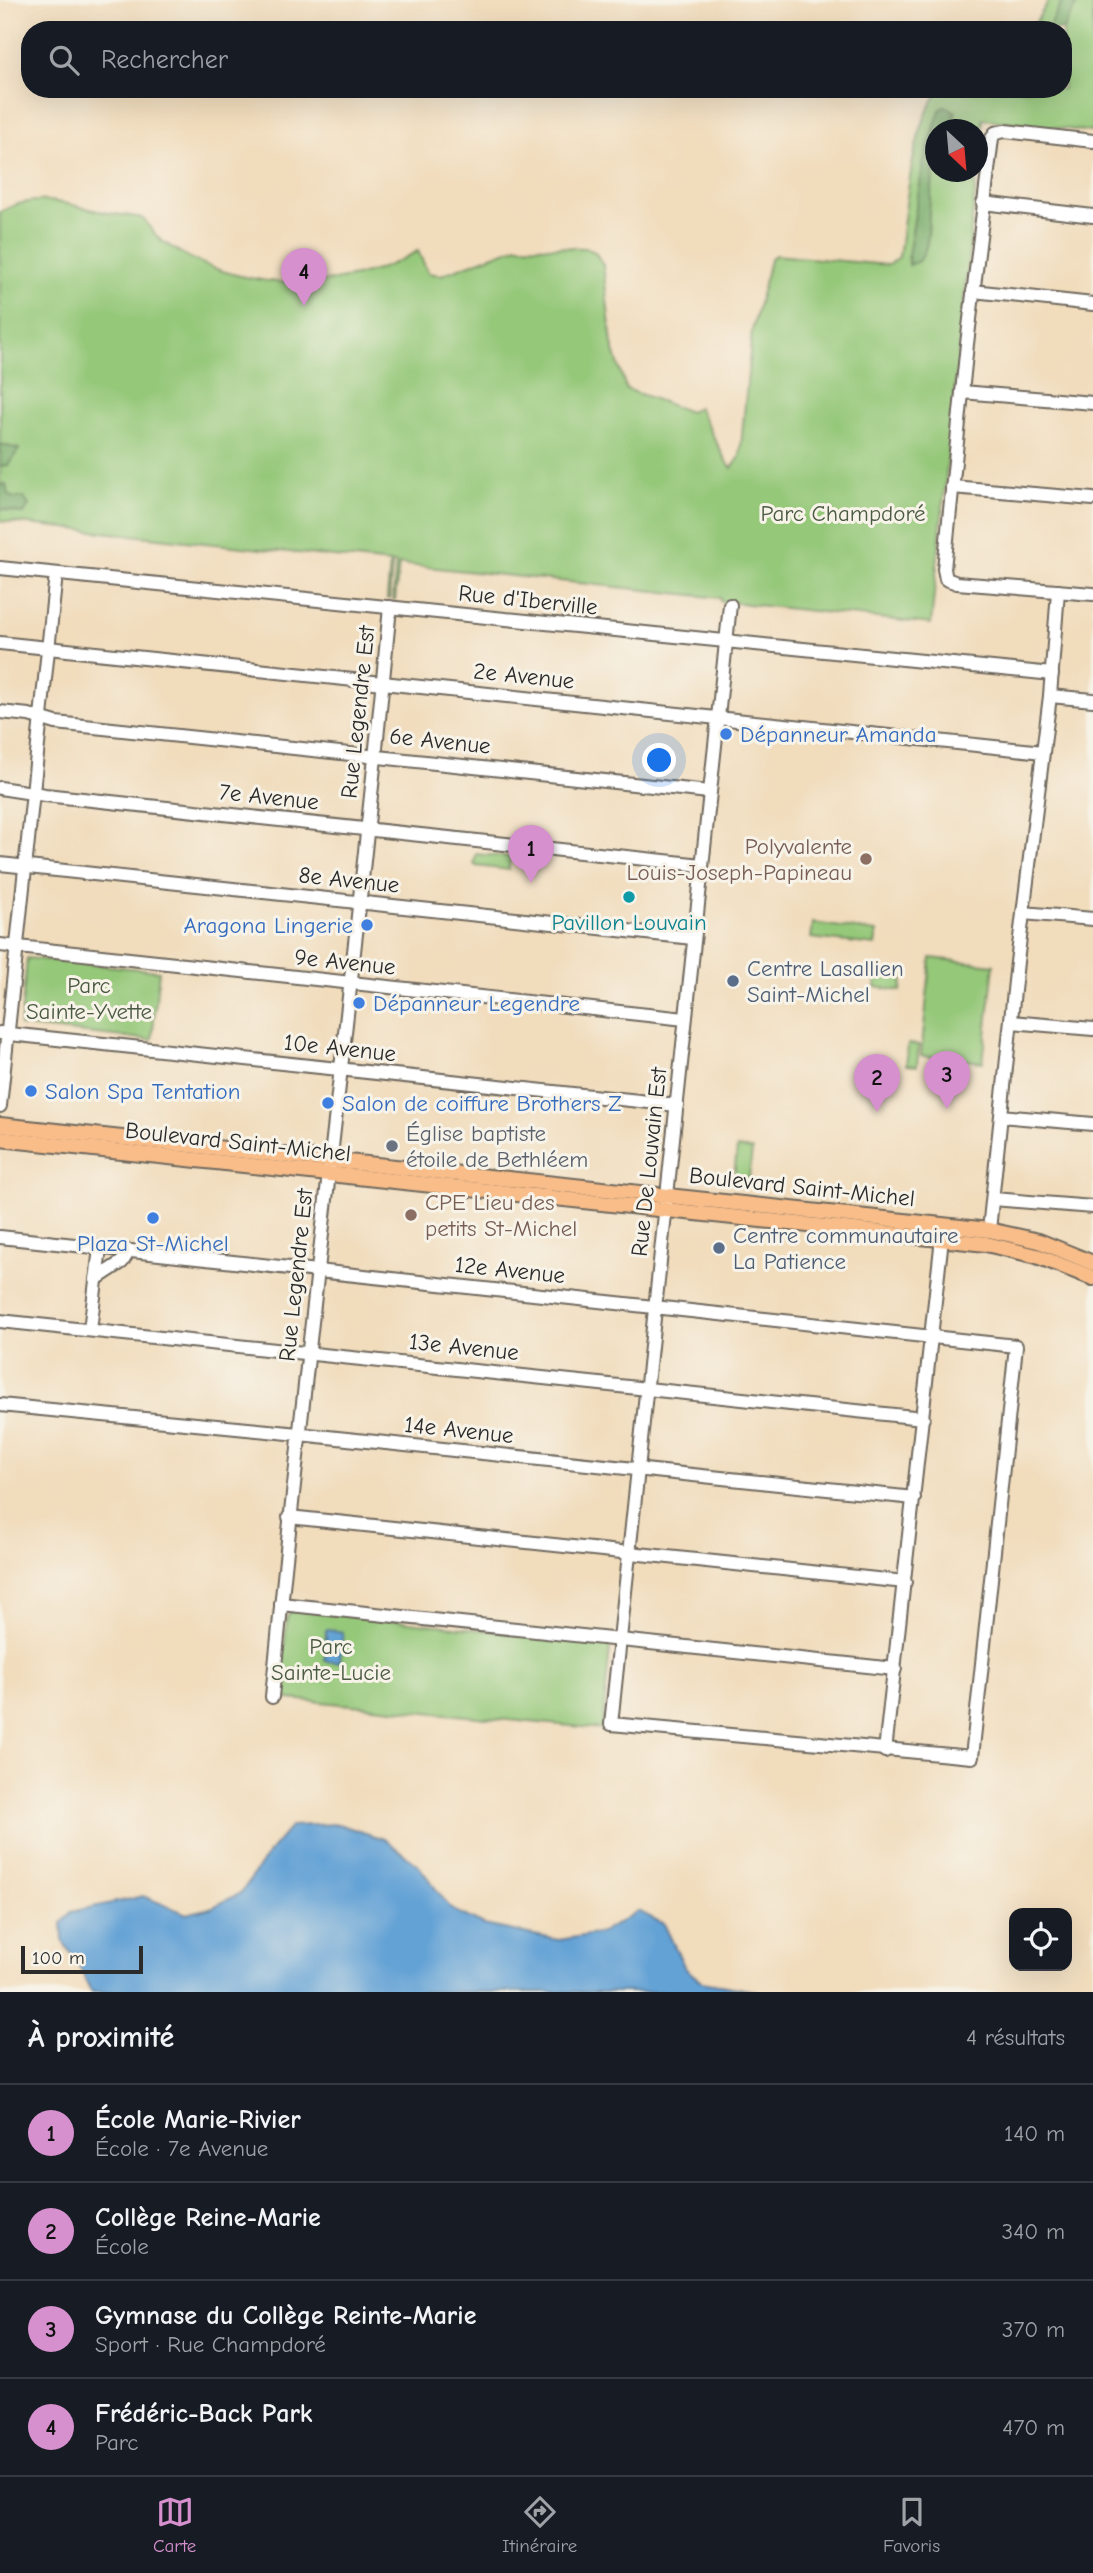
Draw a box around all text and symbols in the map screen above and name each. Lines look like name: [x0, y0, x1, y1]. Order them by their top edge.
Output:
search box: [21, 21, 1072, 98]
icon: search: [45, 41, 83, 79]
text: Rechercher: [101, 45, 228, 75]
north arrow: [925, 119, 988, 182]
pin: 4: [281, 248, 327, 306]
park label: Parc Champdoré: [761, 500, 925, 527]
street label: Rue d'Iberville: [457, 579, 599, 621]
street label: Rue Legendre Est: [335, 623, 381, 800]
street label: 2e Avenue: [472, 657, 576, 695]
place label: Dépanneur Amanda: [740, 721, 937, 748]
street label: 6e Avenue: [388, 722, 492, 760]
marker: Dépanneur Amanda: [718, 726, 734, 742]
your location: [642, 743, 676, 777]
street label: 7e Avenue: [218, 778, 320, 816]
pin: 1: [508, 825, 554, 883]
place label: Polyvalente Louis-Joseph-Papineau: [627, 833, 852, 886]
marker: Polyvalente Louis-Joseph-Papineau: [858, 851, 874, 867]
street label: 8e Avenue: [297, 861, 401, 899]
marker: Pavillon Louvain: [621, 889, 637, 905]
place label: Pavillon Louvain: [551, 909, 707, 936]
place label: Aragona Lingerie: [183, 912, 353, 939]
marker: Aragona Lingerie: [359, 917, 375, 933]
street label: 9e Avenue: [293, 943, 397, 981]
place label: Centre Lasallien Saint-Michel: [747, 955, 904, 1008]
park label: Parc Sainte-Yvette: [26, 972, 152, 1025]
marker: Centre Lasallien Saint-Michel: [725, 973, 741, 989]
place label: Dépanneur Legendre: [373, 990, 580, 1017]
marker: Dépanneur Legendre: [351, 995, 367, 1011]
street label: 10e Avenue: [283, 1029, 397, 1067]
pin: 3: [924, 1051, 970, 1109]
pin: 2: [854, 1054, 900, 1112]
street label: Rue De Louvain Est: [626, 1065, 673, 1258]
place label: Salon Spa Tentation: [45, 1078, 241, 1105]
marker: Salon Spa Tentation: [23, 1083, 39, 1099]
place label: Salon de coiffure Brothers Z: [342, 1090, 622, 1117]
marker: Salon de coiffure Brothers Z: [320, 1095, 336, 1111]
street label: Boulevard Saint-Michel: [124, 1117, 352, 1167]
place label: Église baptiste étoile de Bethléem: [406, 1120, 588, 1173]
marker: Église baptiste étoile de Bethléem: [384, 1138, 400, 1154]
street label: Boulevard Saint-Michel: [688, 1162, 916, 1212]
street label: Rue Legendre Est: [273, 1186, 319, 1363]
place label: CPE Lieu des petits St-Michel: [425, 1189, 577, 1242]
marker: CPE Lieu des petits St-Michel: [403, 1207, 419, 1223]
marker: Plaza St-Michel: [145, 1210, 161, 1226]
place label: Centre communautaire La Patience: [733, 1222, 958, 1275]
place label: Plaza St-Michel: [77, 1230, 229, 1257]
marker: Centre communautaire La Patience: [711, 1240, 727, 1256]
street label: 12e Avenue: [454, 1251, 566, 1289]
street label: 13e Avenue: [408, 1328, 520, 1366]
street label: 14e Avenue: [403, 1411, 515, 1449]
park label: Parc Sainte-Lucie: [271, 1633, 391, 1686]
map controls: [1009, 1908, 1072, 1971]
button: locate: [1009, 1908, 1072, 1971]
scale bar: [21, 1943, 144, 1975]
text: 100 m: [32, 1947, 85, 1969]
text: À proximité: [28, 2020, 174, 2055]
text: 4 résultats: [966, 2024, 1065, 2051]
text: École Marie-Rivier: [95, 2105, 301, 2135]
text: 1: [46, 2120, 56, 2147]
text: 140 m: [1004, 2120, 1065, 2147]
text: École · 7e Avenue: [95, 2135, 268, 2162]
text: Collège Reine-Marie: [95, 2203, 321, 2233]
text: 2: [45, 2218, 57, 2245]
text: 340 m: [1002, 2218, 1065, 2245]
text: École: [95, 2233, 149, 2260]
text: Gymnase du Collège Reinte-Marie: [95, 2301, 476, 2331]
text: 3: [45, 2316, 57, 2343]
text: 370 m: [1002, 2316, 1065, 2343]
text: Sport · Rue Champdoré: [95, 2331, 326, 2358]
text: Frédéric-Back Park: [95, 2399, 313, 2429]
text: 4: [46, 2414, 56, 2441]
text: 470 m: [1002, 2414, 1065, 2441]
text: Parc: [95, 2429, 138, 2456]
tab: Carte: [153, 2493, 196, 2557]
tab: Itinéraire: [502, 2493, 577, 2557]
tab: Favoris: [883, 2493, 940, 2557]

